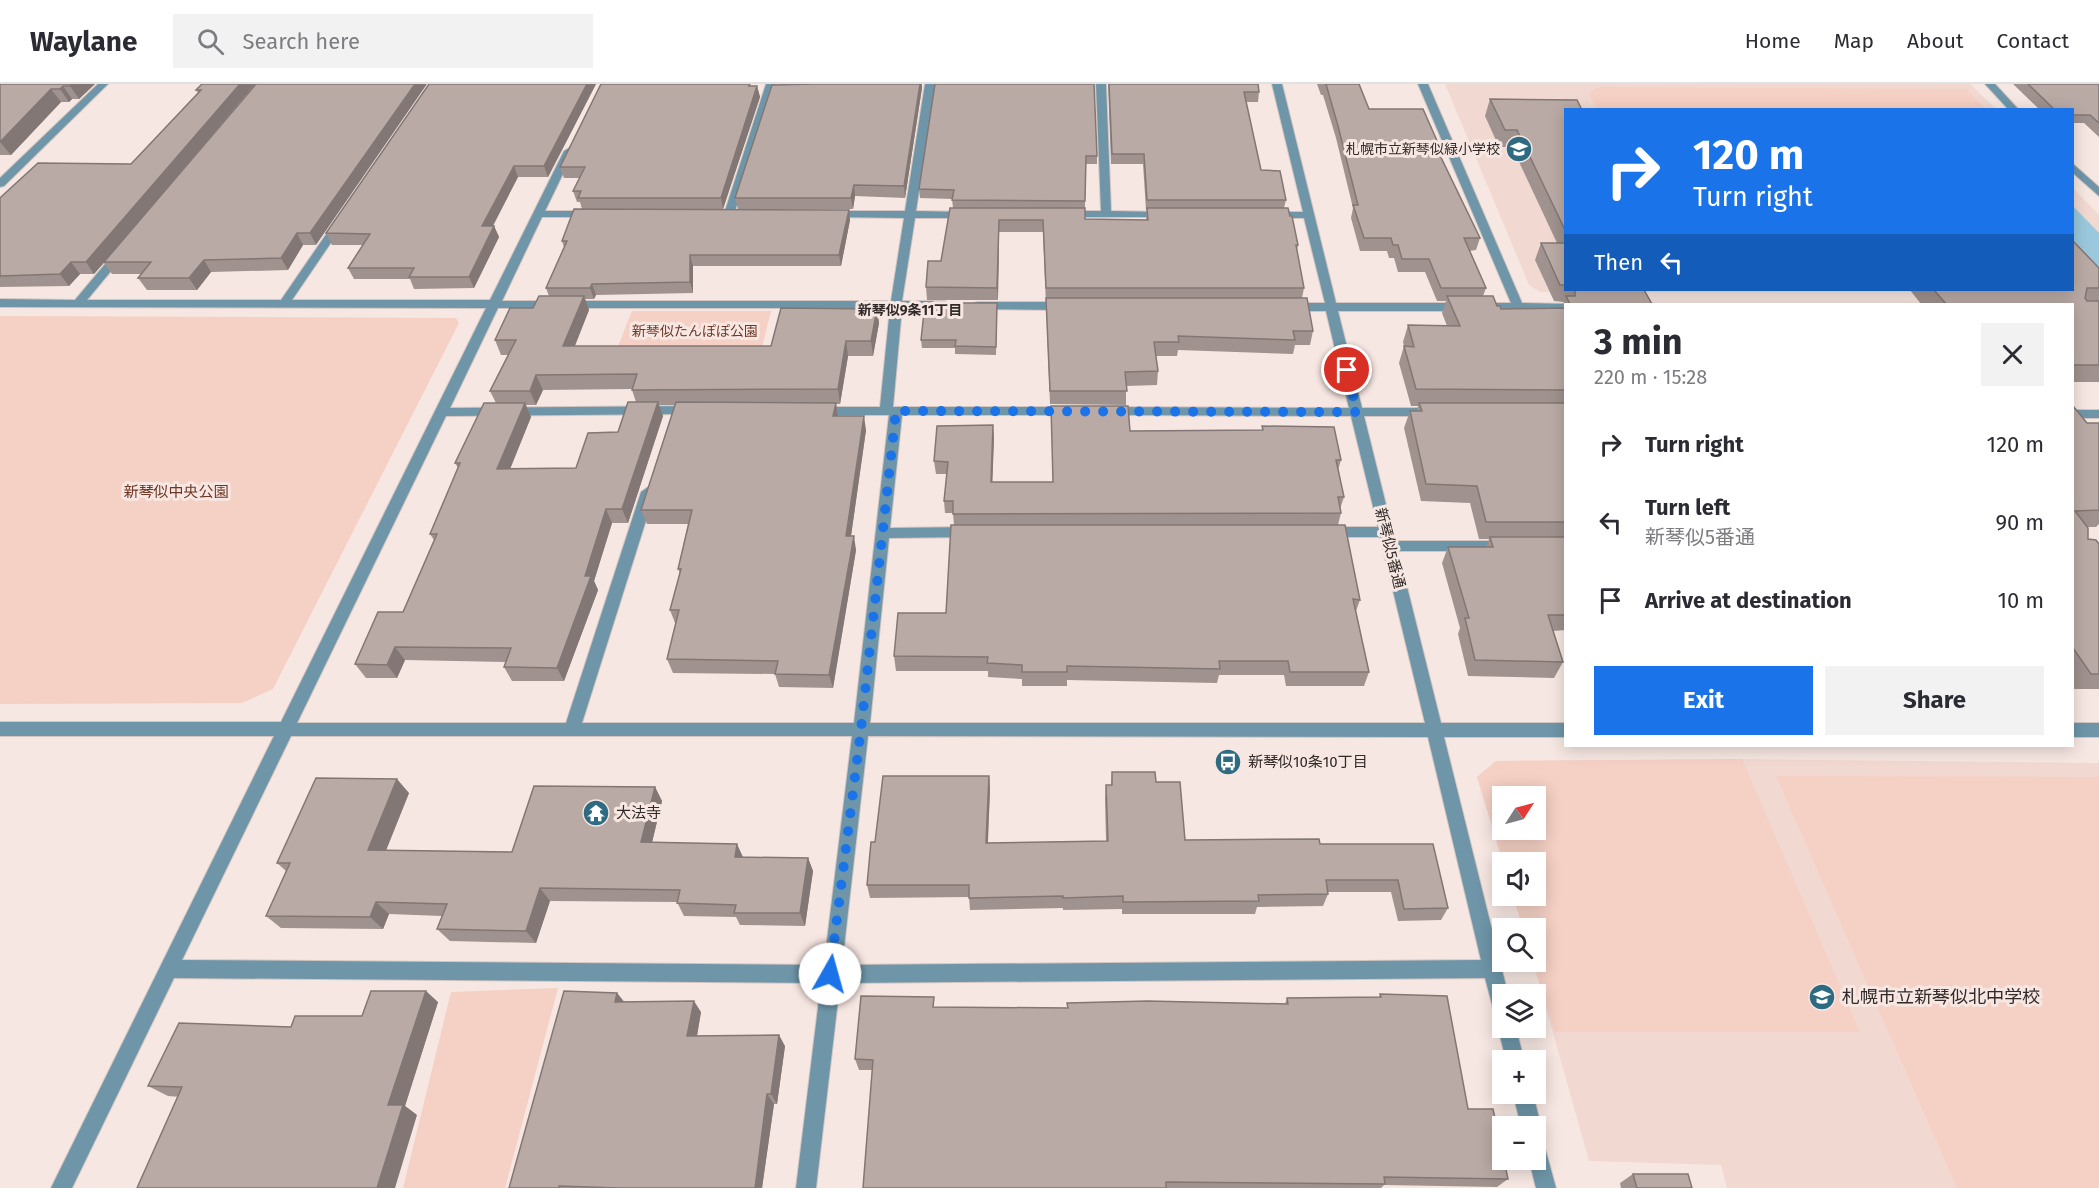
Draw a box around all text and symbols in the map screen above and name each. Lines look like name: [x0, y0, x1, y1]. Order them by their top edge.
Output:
search box: [173, 14, 593, 68]
text: Waylane: [30, 25, 137, 58]
icon: search: [194, 25, 227, 58]
text: Search here: [242, 28, 360, 55]
text: Home: [1745, 28, 1801, 54]
text: Map: [1834, 28, 1874, 54]
text: About: [1907, 28, 1964, 54]
text: Contact: [1997, 28, 2069, 54]
text: 120 m: [1693, 130, 1804, 180]
icon: right: [1594, 132, 1672, 210]
school or university icon: 札幌市立新琴似緑小学校: [1504, 134, 1534, 164]
place label: 札幌市立新琴似緑小学校: [1346, 141, 1500, 158]
text: Turn right: [1693, 181, 1813, 213]
icon: left: [1655, 246, 1688, 279]
text: Then: [1594, 249, 1643, 276]
district label: 新琴似9条11丁目: [858, 302, 962, 319]
text: 3 min: [1594, 320, 1683, 364]
park label: 新琴似たんぽぽ公園: [632, 323, 758, 340]
button: close: [1981, 323, 2044, 386]
pin: [1321, 344, 1372, 395]
icon: arrive: [1330, 353, 1363, 386]
text: 220 m · 15:28: [1594, 365, 1707, 389]
icon: right: [1594, 428, 1627, 461]
text: Turn right: [1645, 431, 1744, 458]
text: 120 m: [1987, 431, 2044, 458]
park label: 新琴似中央公園: [123, 483, 229, 501]
text: Turn left: [1645, 494, 1730, 521]
street label: 新琴似5番通: [1371, 506, 1409, 590]
icon: left: [1594, 506, 1627, 539]
text: 90 m: [1995, 509, 2044, 536]
text: 新琴似5番通: [1645, 525, 1755, 549]
icon: arrive: [1594, 584, 1627, 617]
text: Arrive at destination: [1645, 587, 1852, 614]
text: 10 m: [1998, 587, 2044, 614]
button: Exit: [1594, 666, 1813, 735]
button: Share: [1825, 666, 2044, 735]
bus stop icon: 新琴似10条10丁目: [1213, 747, 1243, 777]
place label: 新琴似10条10丁目: [1248, 753, 1368, 771]
north arrow: [1492, 786, 1546, 840]
map controls: [1492, 786, 1546, 1170]
temple icon: 大法寺: [581, 798, 611, 828]
place label: 大法寺: [616, 804, 661, 822]
button: sound: [1492, 852, 1546, 906]
button: search: [1492, 918, 1546, 972]
position arrow: [798, 942, 862, 1006]
school or university icon: 札幌市立新琴似北中学校: [1807, 982, 1837, 1012]
button: layers: [1492, 984, 1546, 1038]
place label: 札幌市立新琴似北中学校: [1842, 986, 2040, 1008]
button: +: [1492, 1050, 1546, 1104]
button: −: [1492, 1116, 1546, 1170]

